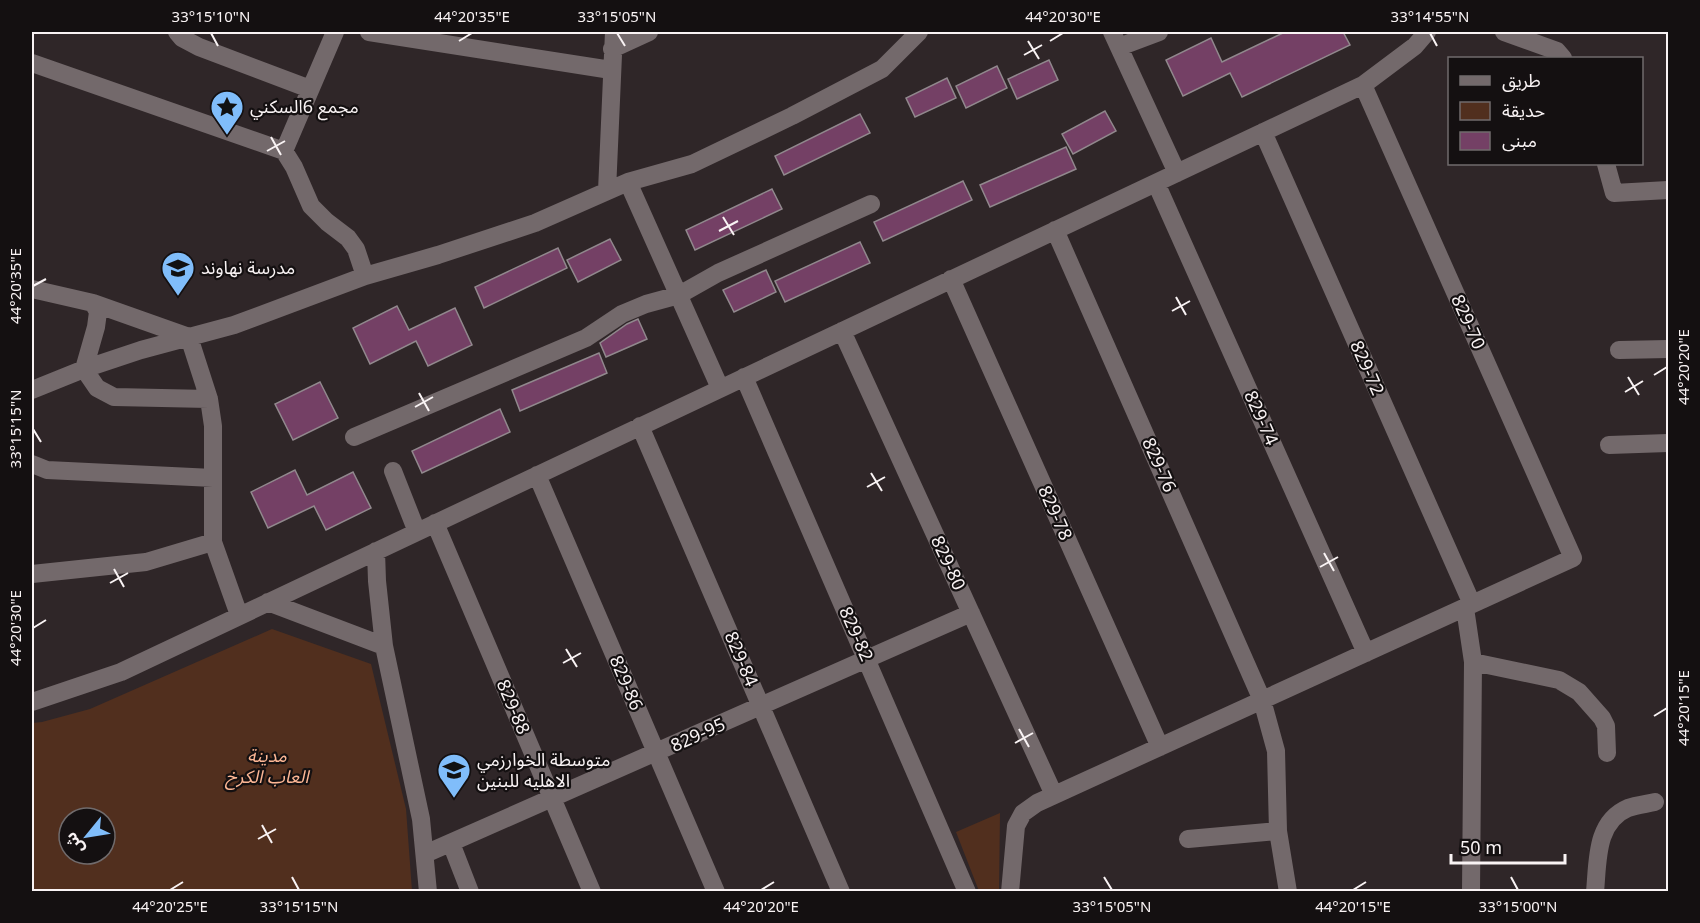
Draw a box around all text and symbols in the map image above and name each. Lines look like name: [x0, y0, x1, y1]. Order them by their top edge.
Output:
text: 33°15'10"N: [172, 1, 250, 33]
text: 44°20'35"E: [434, 1, 510, 33]
text: 33°15'05"N: [578, 1, 656, 33]
text: 44°20'30"E: [1025, 1, 1101, 33]
text: 33°14'55"N: [1391, 1, 1469, 33]
legend: [1448, 57, 1643, 165]
text: طريق: [1502, 62, 1541, 100]
place label: مجمع 6السكني: [250, 88, 359, 126]
place icon: مجمع 6السكني: [209, 89, 245, 136]
text: حديقة: [1502, 92, 1545, 130]
text: مبنى: [1502, 122, 1537, 160]
text: 44°20'35"E: [0, 248, 32, 324]
place label: مدرسة نهاوند: [201, 249, 295, 287]
school or university icon: مدرسة نهاوند: [160, 250, 196, 297]
street label: 829-70: [1439, 288, 1497, 356]
text: 44°20'20"E: [1668, 329, 1700, 405]
street label: 829-72: [1338, 334, 1396, 402]
street label: 829-74: [1232, 384, 1290, 452]
text: 33°15'15"N: [0, 390, 32, 468]
street label: 829-76: [1130, 431, 1188, 499]
street label: 829-78: [1026, 479, 1084, 547]
street label: 829-80: [919, 529, 977, 597]
text: 44°20'30"E: [0, 590, 32, 666]
street label: 829-82: [827, 600, 885, 668]
street label: 829-84: [712, 625, 770, 693]
street label: 829-86: [597, 649, 655, 717]
text: 44°20'15"E: [1668, 670, 1700, 746]
street label: 829-88: [484, 673, 542, 741]
street label: 829-95: [664, 706, 732, 764]
park label: مدينة العاب الكرخ: [225, 737, 310, 796]
place label: متوسطة الخوارزمي الاهليه للبنين: [477, 741, 610, 800]
school or university icon: متوسطة الخوارزمي الاهليه للبنين: [436, 752, 472, 799]
north arrow: [57, 806, 117, 866]
text: ش: [55, 825, 95, 861]
scale bar: [1451, 827, 1565, 865]
text: 50 m: [1460, 829, 1502, 867]
text: 44°20'25"E: [132, 891, 208, 923]
text: 33°15'15"N: [260, 891, 338, 923]
text: 44°20'20"E: [723, 891, 799, 923]
text: 33°15'05"N: [1073, 891, 1151, 923]
text: 44°20'15"E: [1315, 891, 1391, 923]
text: 33°15'00"N: [1479, 891, 1557, 923]

